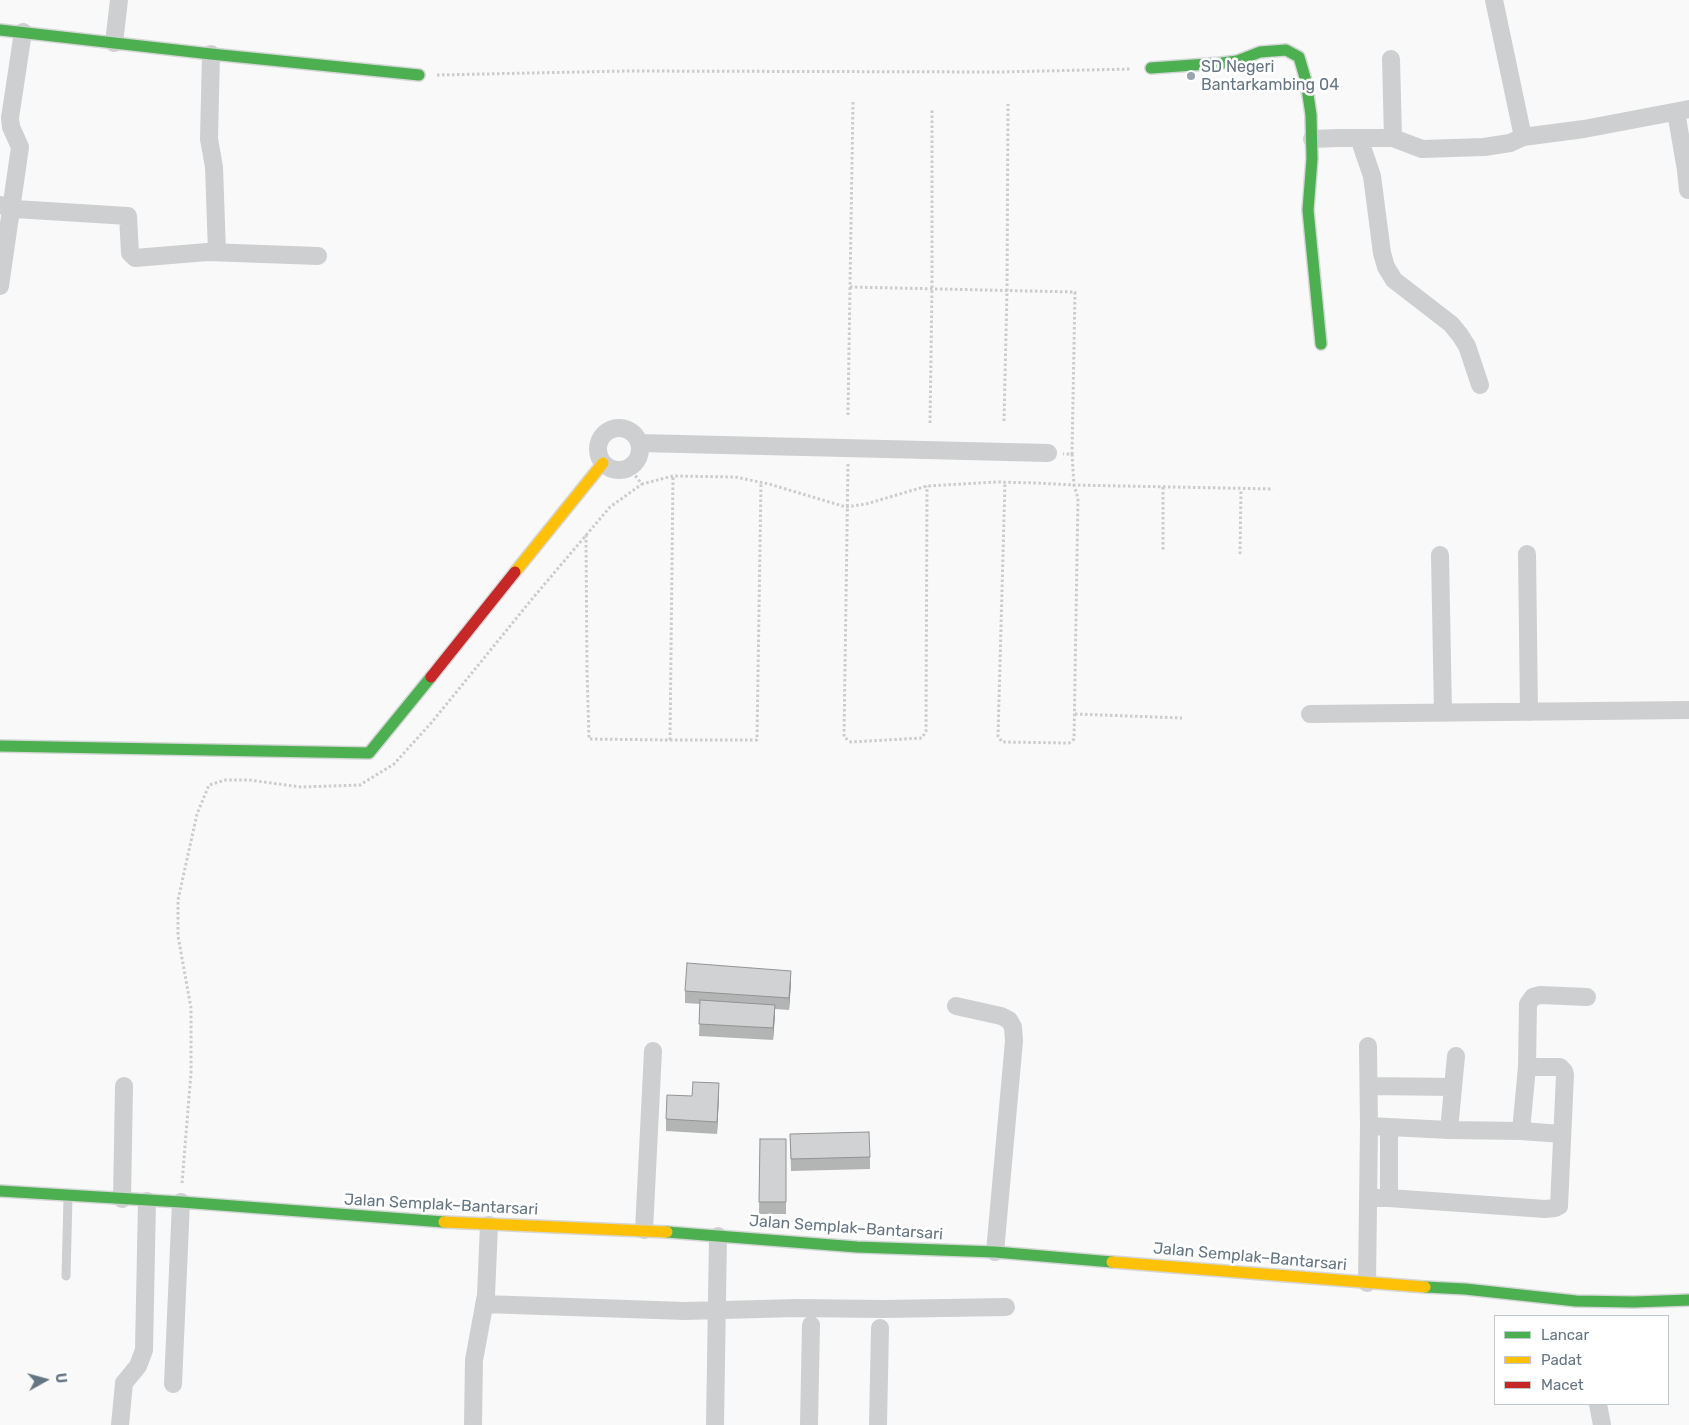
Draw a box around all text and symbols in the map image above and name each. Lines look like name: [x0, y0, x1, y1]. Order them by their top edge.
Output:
place label: SD Negeri Bantarkambing 04: [1201, 57, 1339, 95]
marker: SD Negeri Bantarkambing 04: [1185, 70, 1197, 82]
street label: Jalan Semplak–Bantarsari: [343, 1190, 539, 1220]
street label: Jalan Semplak–Bantarsari: [748, 1212, 944, 1244]
street label: Jalan Semplak–Bantarsari: [1152, 1239, 1348, 1275]
legend: [1494, 1315, 1669, 1405]
text: Lancar: [1541, 1326, 1589, 1344]
text: Padat: [1541, 1351, 1582, 1369]
north arrow: [20, 1355, 70, 1405]
text: U: [51, 1372, 69, 1384]
text: Macet: [1541, 1376, 1584, 1394]

